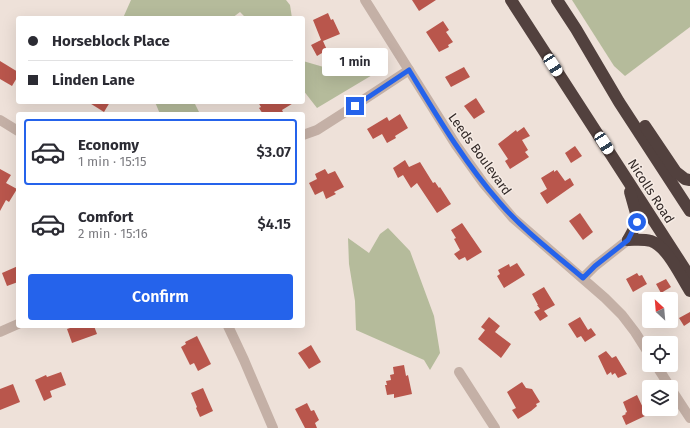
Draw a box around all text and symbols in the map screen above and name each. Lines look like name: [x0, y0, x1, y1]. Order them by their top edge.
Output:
text: Horseblock Place: [52, 32, 170, 50]
callout: 1 min: [322, 48, 388, 76]
car: [541, 52, 565, 78]
text: 1 min: [339, 54, 371, 69]
text: Linden Lane: [52, 71, 135, 89]
route end: [346, 97, 364, 115]
street label: Leeds Boulevard: [445, 110, 515, 198]
car: [592, 130, 616, 156]
icon: car: [30, 134, 66, 170]
text: Economy: [78, 136, 139, 154]
text: $3.07: [256, 143, 291, 161]
text: 1 min · 15:15: [78, 154, 146, 169]
street label: Nicolls Road: [625, 156, 677, 226]
icon: car: [30, 206, 66, 242]
text: Comfort: [78, 208, 134, 226]
route start: [628, 213, 646, 231]
text: $4.15: [258, 215, 291, 233]
text: 2 min · 15:16: [78, 226, 148, 241]
button: Confirm: [28, 274, 293, 320]
north arrow: [642, 292, 678, 328]
map controls: [642, 292, 678, 416]
button: locate: [642, 336, 678, 372]
button: layers: [642, 380, 678, 416]

